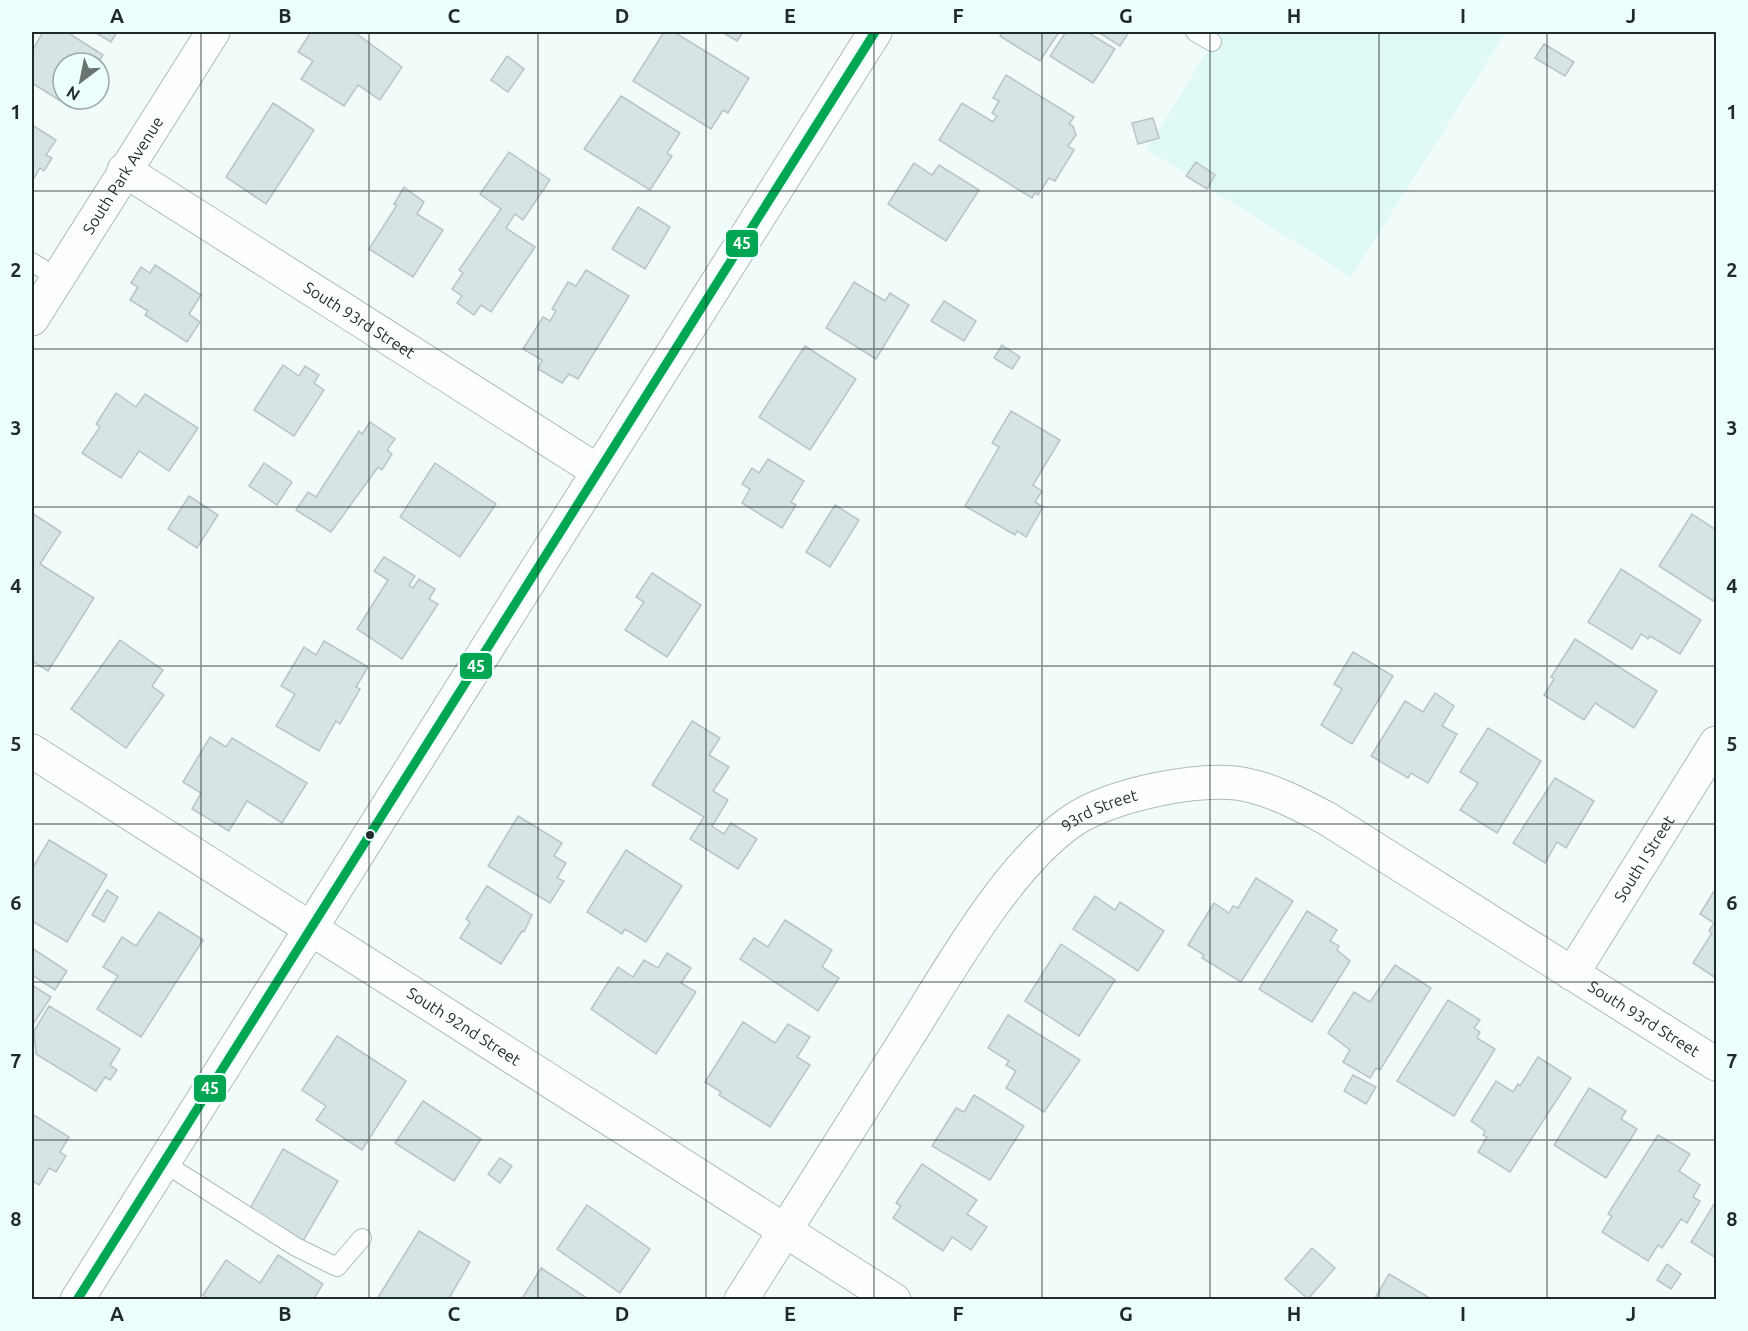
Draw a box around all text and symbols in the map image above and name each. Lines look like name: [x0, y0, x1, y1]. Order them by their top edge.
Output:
text: A: [110, 4, 124, 27]
text: B: [278, 4, 292, 27]
text: C: [448, 4, 461, 27]
text: D: [615, 4, 629, 27]
text: E: [784, 4, 796, 27]
text: F: [952, 4, 964, 27]
text: G: [1119, 4, 1133, 27]
text: H: [1287, 4, 1301, 27]
text: I: [1460, 4, 1466, 27]
text: J: [1626, 4, 1636, 27]
north arrow: [51, 51, 111, 111]
text: N: [63, 83, 83, 105]
text: 1: [10, 100, 22, 123]
text: 1: [1726, 100, 1738, 123]
street label: South Park Avenue: [79, 113, 166, 237]
line badge: 45: [725, 229, 759, 258]
text: 45: [733, 234, 751, 252]
text: 2: [10, 258, 22, 281]
text: 2: [1726, 258, 1738, 281]
street label: South 93rd Street: [301, 278, 419, 362]
text: 3: [10, 416, 22, 439]
text: 3: [1726, 416, 1738, 439]
text: 4: [10, 574, 22, 597]
text: 4: [1726, 574, 1738, 597]
line badge: 45: [459, 652, 493, 680]
text: 45: [467, 657, 485, 675]
text: 5: [10, 732, 22, 755]
text: 5: [1726, 732, 1738, 755]
street label: 93rd Street: [1057, 785, 1140, 835]
street label: South I Street: [1610, 811, 1678, 905]
unlabelled marker: [364, 829, 376, 841]
text: 6: [10, 891, 22, 914]
text: 6: [1726, 891, 1738, 914]
street label: South 93rd Street: [1585, 977, 1703, 1061]
street label: South 92nd Street: [404, 983, 525, 1069]
text: 7: [10, 1049, 22, 1072]
text: 7: [1726, 1049, 1738, 1072]
line badge: 45: [193, 1074, 227, 1103]
text: 45: [201, 1079, 219, 1097]
text: 8: [10, 1207, 22, 1230]
text: 8: [1726, 1207, 1738, 1230]
text: A: [110, 1302, 124, 1325]
text: B: [278, 1302, 292, 1325]
text: C: [448, 1302, 461, 1325]
text: D: [615, 1302, 629, 1325]
text: E: [784, 1302, 796, 1325]
text: F: [952, 1302, 964, 1325]
text: G: [1119, 1302, 1133, 1325]
text: H: [1287, 1302, 1301, 1325]
text: I: [1460, 1302, 1466, 1325]
text: J: [1626, 1302, 1636, 1325]

